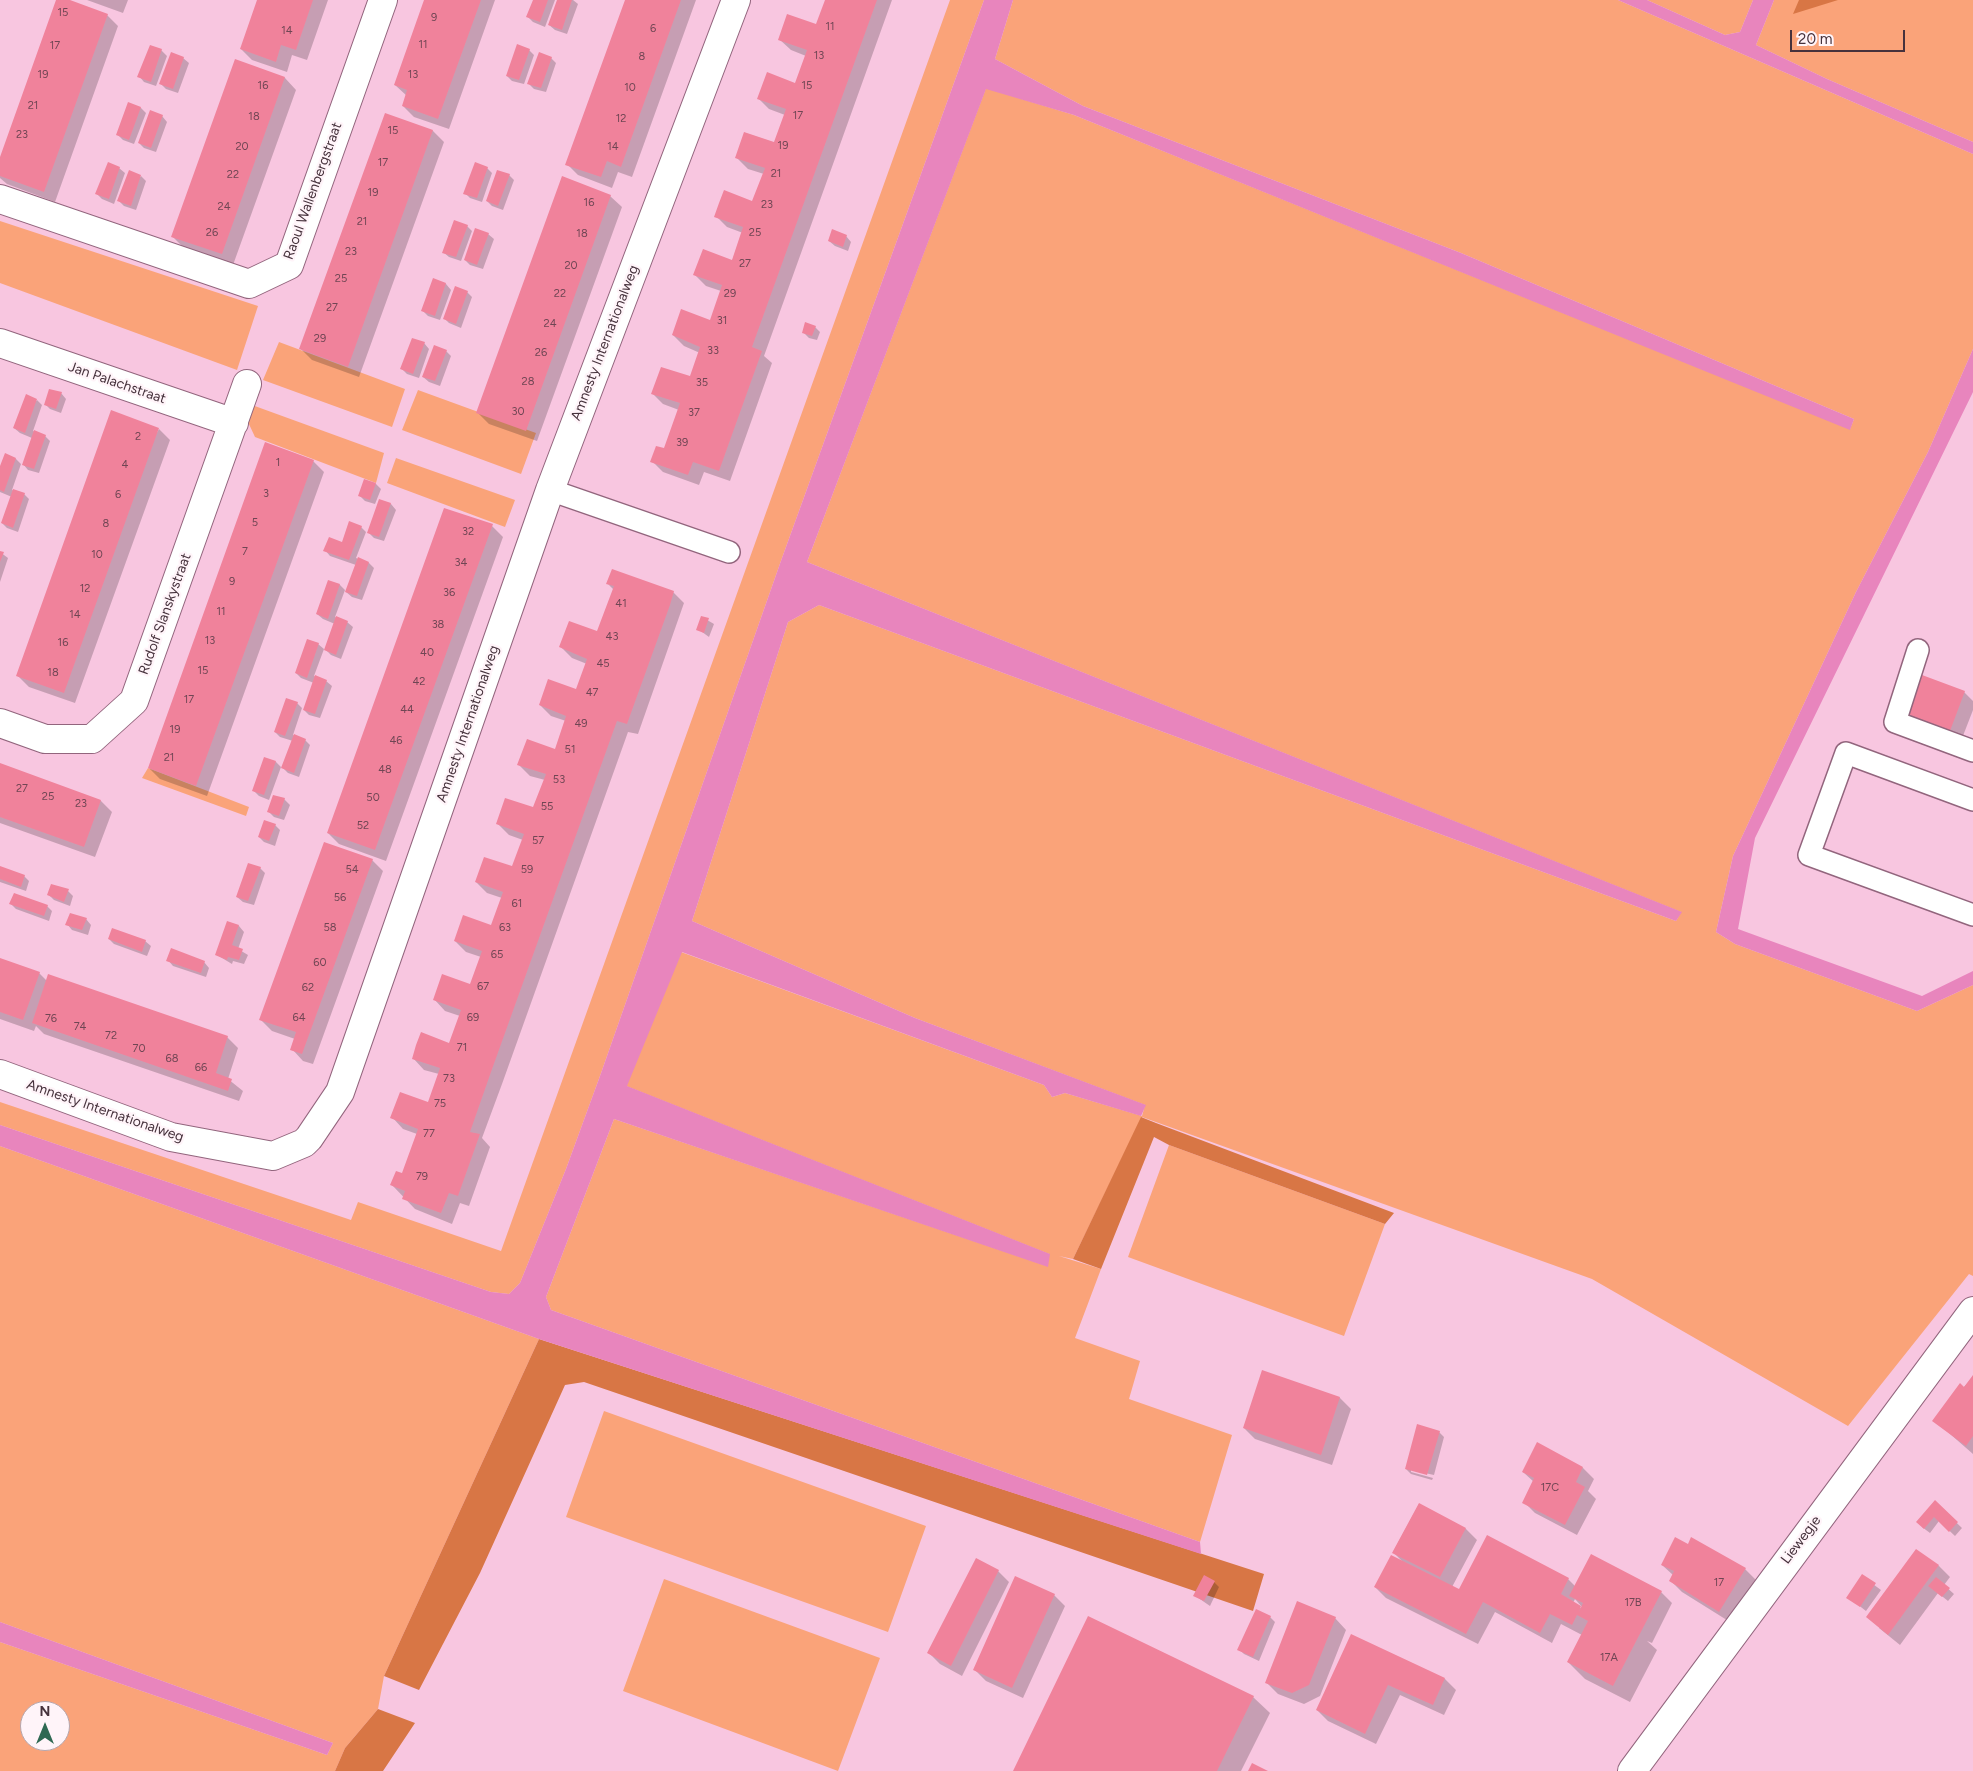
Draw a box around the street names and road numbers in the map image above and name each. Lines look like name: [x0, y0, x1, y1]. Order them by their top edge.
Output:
street label: Raoul Wallenbergstraat: [280, 120, 346, 262]
street label: Amnesty Internationalweg: [568, 263, 642, 423]
street label: Jan Palachstraat: [66, 358, 168, 408]
street label: Rudolf Slanskystraat: [135, 551, 195, 677]
street label: Amnesty Internationalweg: [433, 643, 503, 805]
street label: Amnesty Internationalweg: [24, 1076, 186, 1146]
street label: Liewegje: [1777, 1513, 1825, 1567]

